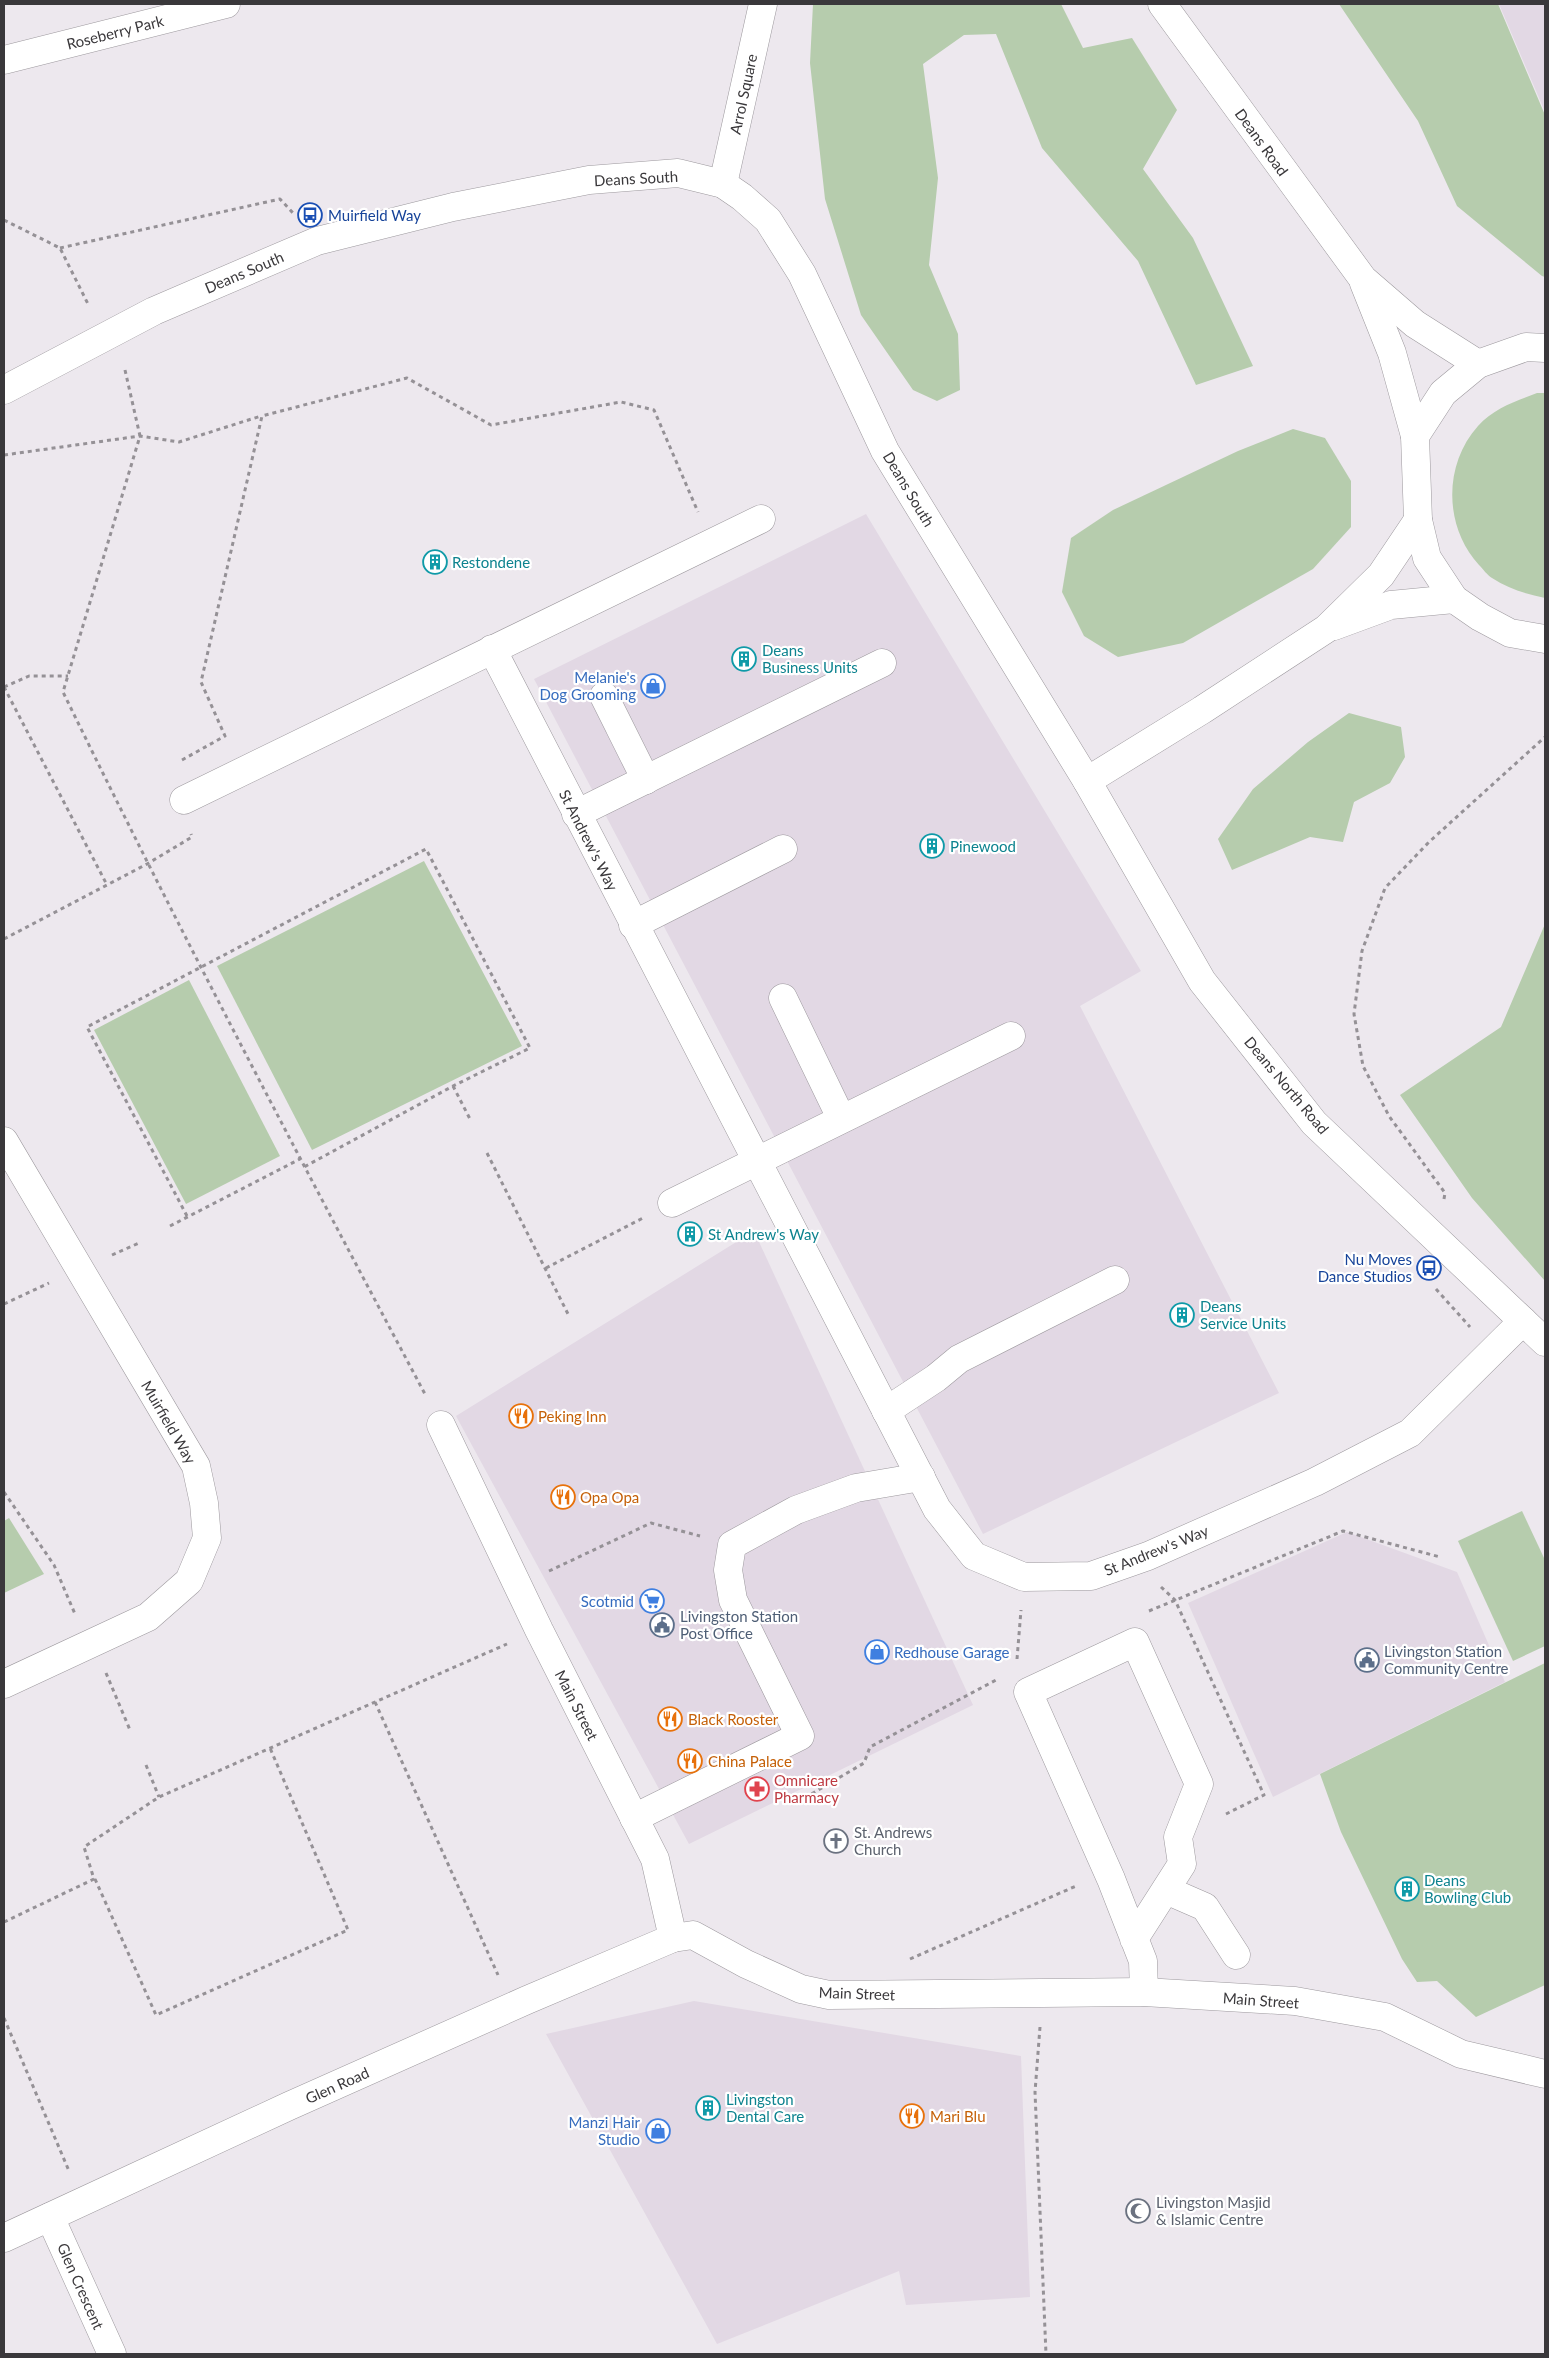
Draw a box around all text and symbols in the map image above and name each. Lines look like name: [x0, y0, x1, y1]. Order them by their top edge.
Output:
street label: Roseberry Park: [65, 11, 166, 53]
street label: Arrol Square: [726, 52, 760, 136]
street label: Deans Road: [1232, 105, 1292, 179]
street label: Deans South: [594, 167, 678, 189]
bus stop icon: Muirfield Way: [297, 202, 323, 228]
place label: Muirfield Way: [328, 206, 421, 224]
street label: Deans South: [202, 247, 286, 297]
street label: Deans South: [880, 448, 938, 530]
building icon: Restondene: [422, 549, 448, 575]
place label: Restondene: [452, 553, 530, 571]
place label: Deans Business Units: [762, 641, 858, 676]
building icon: Deans Business Units: [731, 646, 757, 672]
place label: Melanie's Dog Grooming: [539, 668, 636, 703]
shop icon: Melanie's Dog Grooming: [640, 673, 666, 699]
street label: St Andrew's Way: [556, 786, 622, 894]
building icon: Pinewood: [919, 833, 945, 859]
place label: Pinewood: [950, 837, 1016, 855]
street label: Deans North Road: [1241, 1033, 1333, 1137]
building icon: St Andrew's Way: [677, 1221, 703, 1247]
place label: St Andrew's Way: [708, 1225, 819, 1243]
place label: Nu Moves Dance Studios: [1318, 1250, 1412, 1285]
bus stop icon: Nu Moves Dance Studios: [1416, 1255, 1442, 1281]
place label: Deans Service Units: [1200, 1297, 1286, 1332]
building icon: Deans Service Units: [1169, 1302, 1195, 1328]
street label: Muirfield Way: [138, 1377, 200, 1467]
restaurant icon: Peking Inn: [508, 1403, 534, 1429]
place label: Peking Inn: [538, 1407, 607, 1425]
restaurant icon: Opa Opa: [550, 1484, 576, 1510]
place label: Opa Opa: [580, 1488, 639, 1506]
street label: St Andrew's Way: [1101, 1521, 1211, 1579]
supermarket icon: Scotmid: [639, 1588, 665, 1614]
place label: Scotmid: [581, 1592, 634, 1610]
place label: Livingston Station Post Office: [680, 1607, 798, 1642]
public building icon: Livingston Station Post Office: [649, 1612, 675, 1638]
shop icon: Redhouse Garage: [864, 1639, 890, 1665]
place label: Livingston Station Community Centre: [1384, 1642, 1509, 1677]
place label: Redhouse Garage: [894, 1643, 1010, 1661]
public building icon: Livingston Station Community Centre: [1354, 1647, 1380, 1673]
street label: Main Street: [552, 1667, 603, 1744]
restaurant icon: Black Rooster: [657, 1706, 683, 1732]
place label: Black Rooster: [688, 1710, 779, 1728]
restaurant icon: China Palace: [677, 1748, 703, 1774]
place label: China Palace: [708, 1752, 792, 1770]
place label: Omnicare Pharmacy: [774, 1771, 839, 1806]
pharmacy icon: Omnicare Pharmacy: [744, 1776, 770, 1802]
place label: St. Andrews Church: [854, 1823, 932, 1858]
church icon: St. Andrews Church: [823, 1828, 849, 1854]
place label: Deans Bowling Club: [1424, 1871, 1511, 1906]
building icon: Deans Bowling Club: [1394, 1876, 1420, 1902]
street label: Main Street: [818, 1983, 896, 2003]
street label: Main Street: [1222, 1988, 1300, 2012]
street label: Glen Road: [302, 2063, 372, 2107]
place label: Livingston Dental Care: [726, 2090, 804, 2125]
building icon: Livingston Dental Care: [695, 2095, 721, 2121]
restaurant icon: Mari Blu: [899, 2103, 925, 2129]
place label: Mari Blu: [930, 2107, 986, 2125]
place label: Manzi Hair Studio: [569, 2113, 641, 2148]
shop icon: Manzi Hair Studio: [645, 2118, 671, 2144]
place label: Livingston Masjid & Islamic Centre: [1156, 2193, 1271, 2228]
mosque icon: Livingston Masjid & Islamic Centre: [1125, 2198, 1151, 2224]
street label: Glen Crescent: [54, 2240, 108, 2333]

